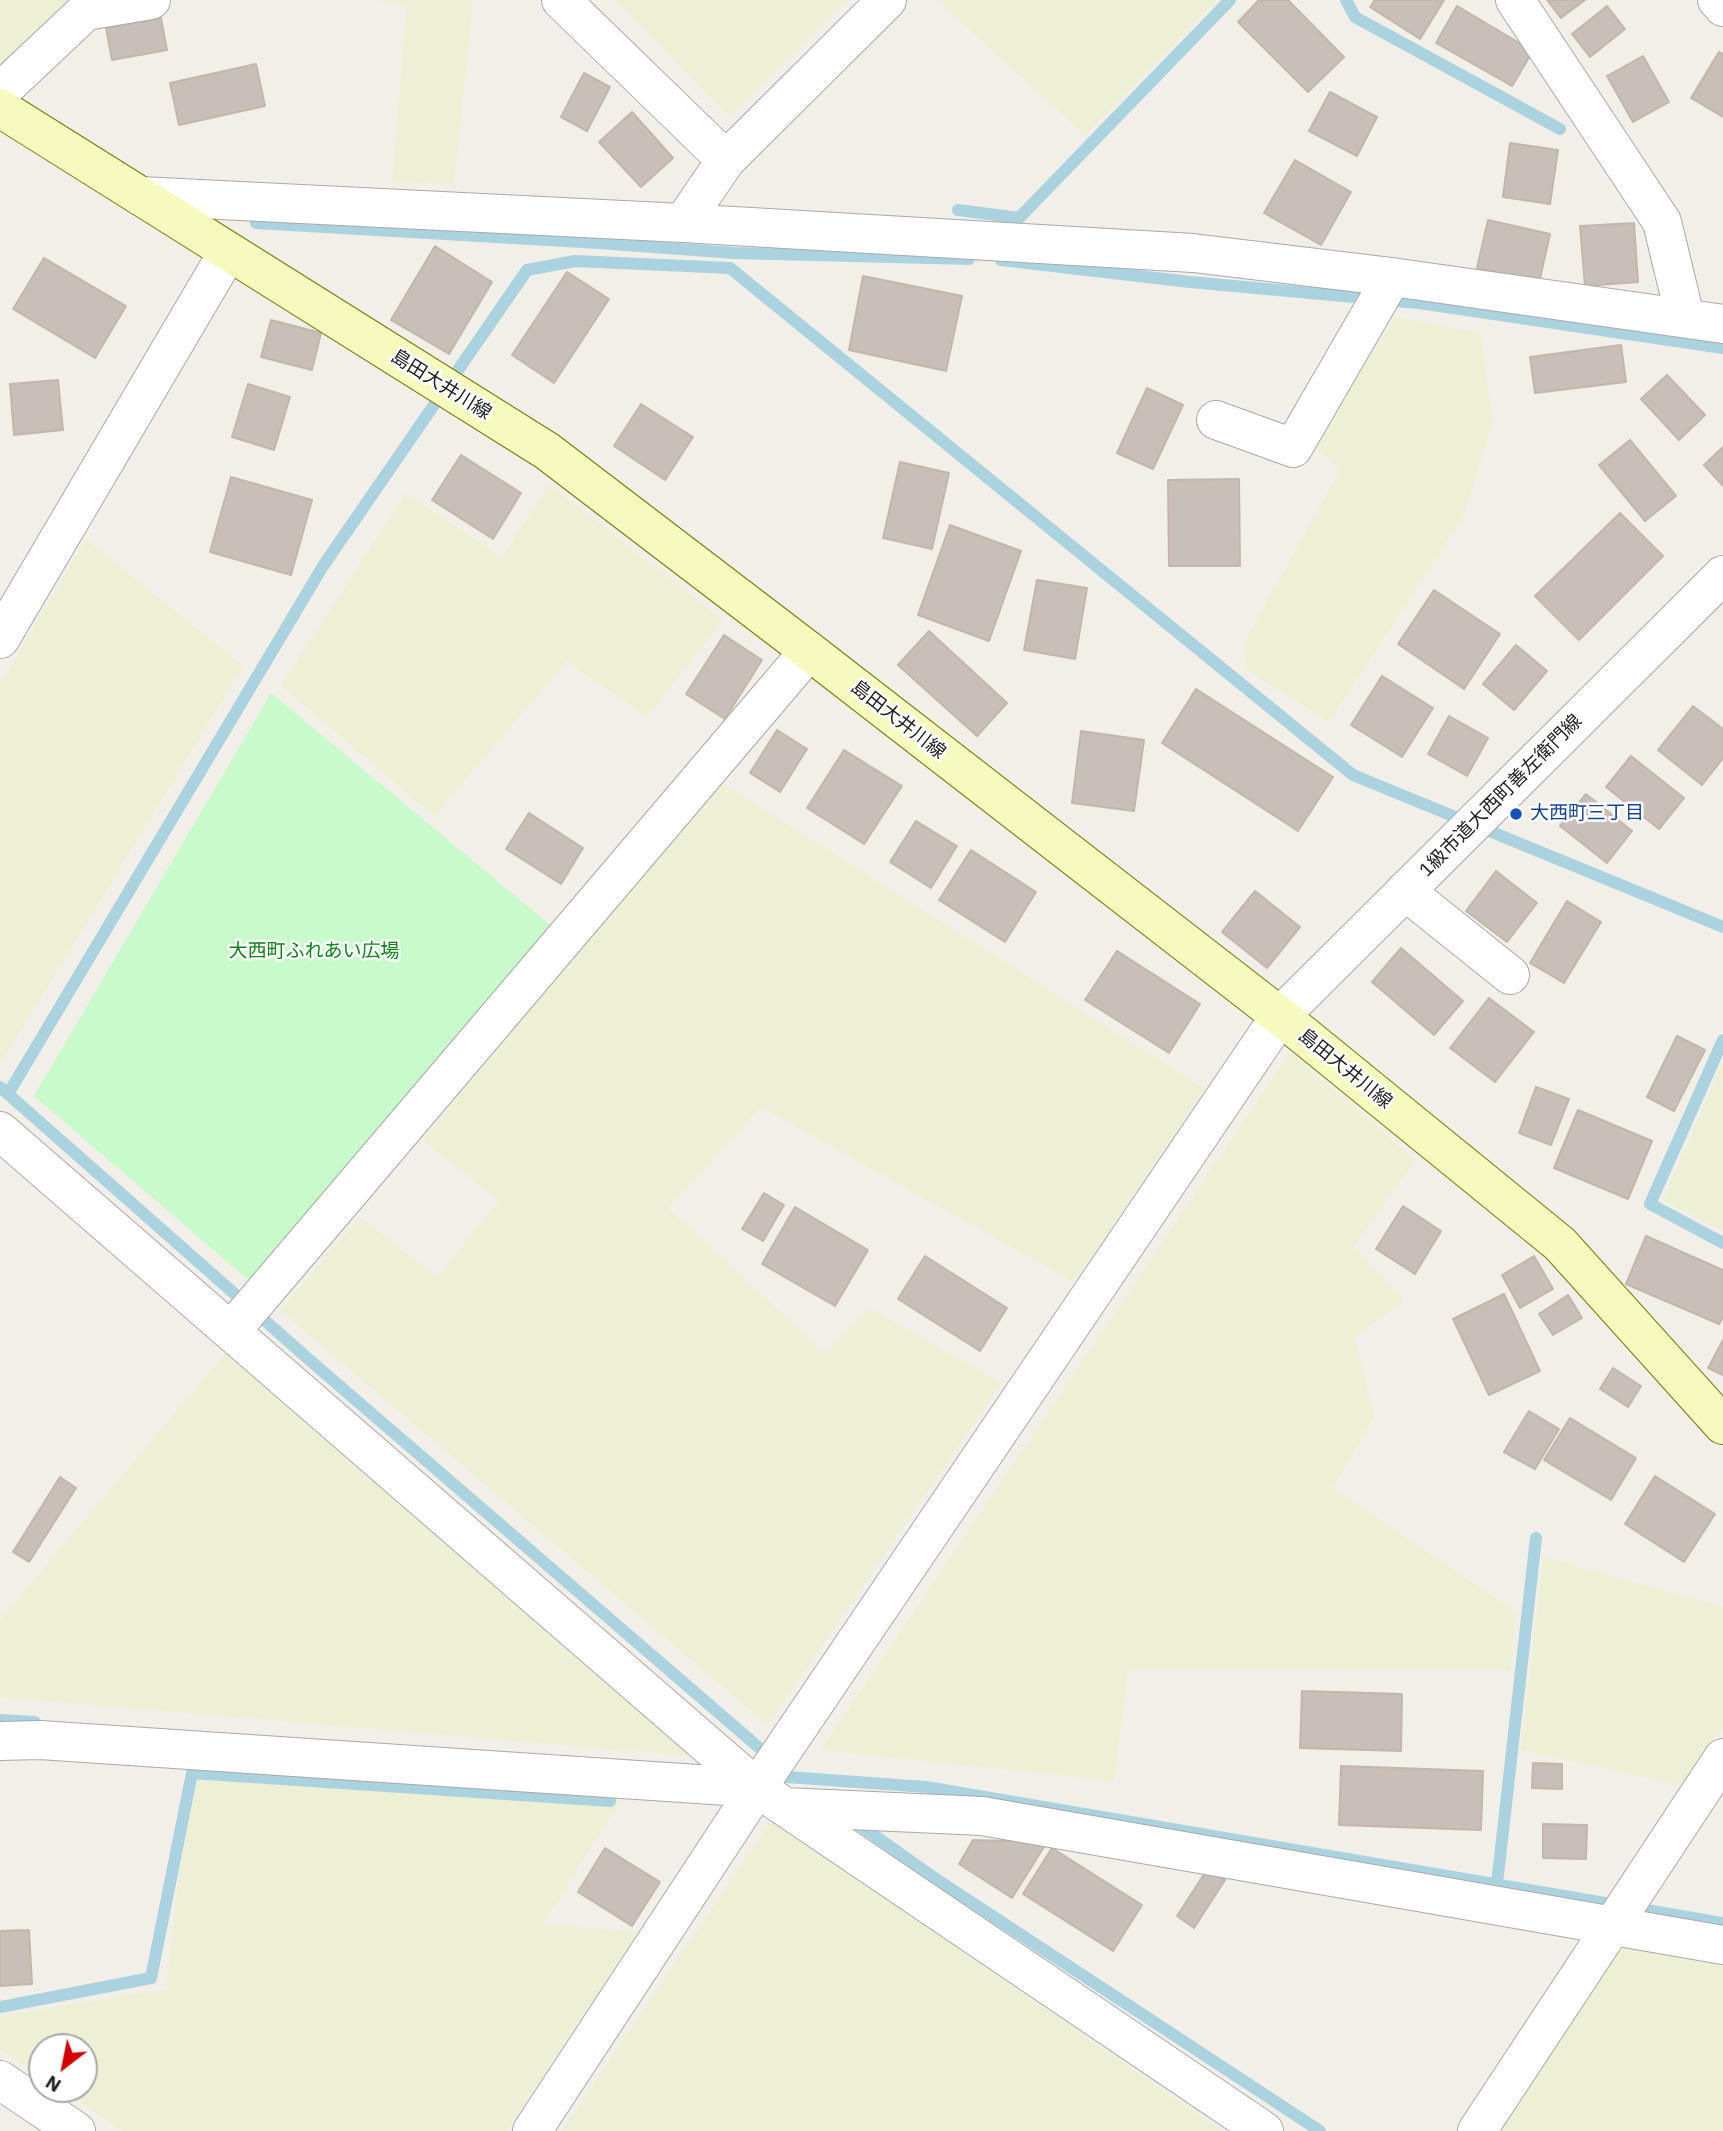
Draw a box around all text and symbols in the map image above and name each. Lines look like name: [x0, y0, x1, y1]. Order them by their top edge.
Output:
street label: 島田大井川線: [387, 345, 495, 425]
street label: 島田大井川線: [846, 676, 950, 764]
street label: 1級市道大西町善左衛門線: [1415, 710, 1587, 882]
place label: 大西町三丁目: [1530, 803, 1644, 825]
marker: 大西町三丁目: [1508, 806, 1524, 822]
park label: 大西町ふれあい広場: [229, 941, 399, 963]
street label: 島田大井川線: [1294, 1024, 1396, 1114]
north arrow: [28, 2033, 98, 2103]
text: N: [41, 2070, 65, 2098]

